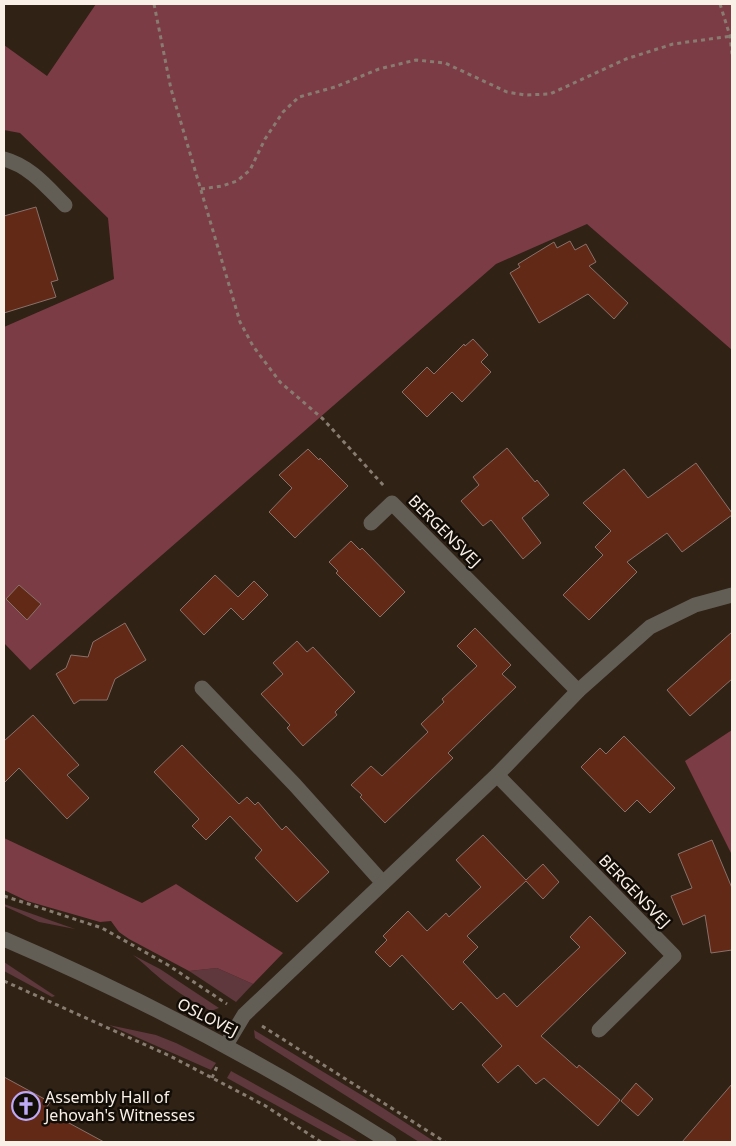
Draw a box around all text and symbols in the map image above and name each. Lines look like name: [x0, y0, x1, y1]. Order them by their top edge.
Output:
street label: BERGENSVEJ: [404, 490, 486, 572]
street label: BERGENSVEJ: [594, 849, 676, 933]
street label: OSLOVEJ: [174, 992, 242, 1042]
place label: Assembly Hall of Jehovah's Witnesses: [43, 1086, 195, 1126]
church icon: Assembly Hall of Jehovah's Witnesses: [11, 1091, 41, 1121]

